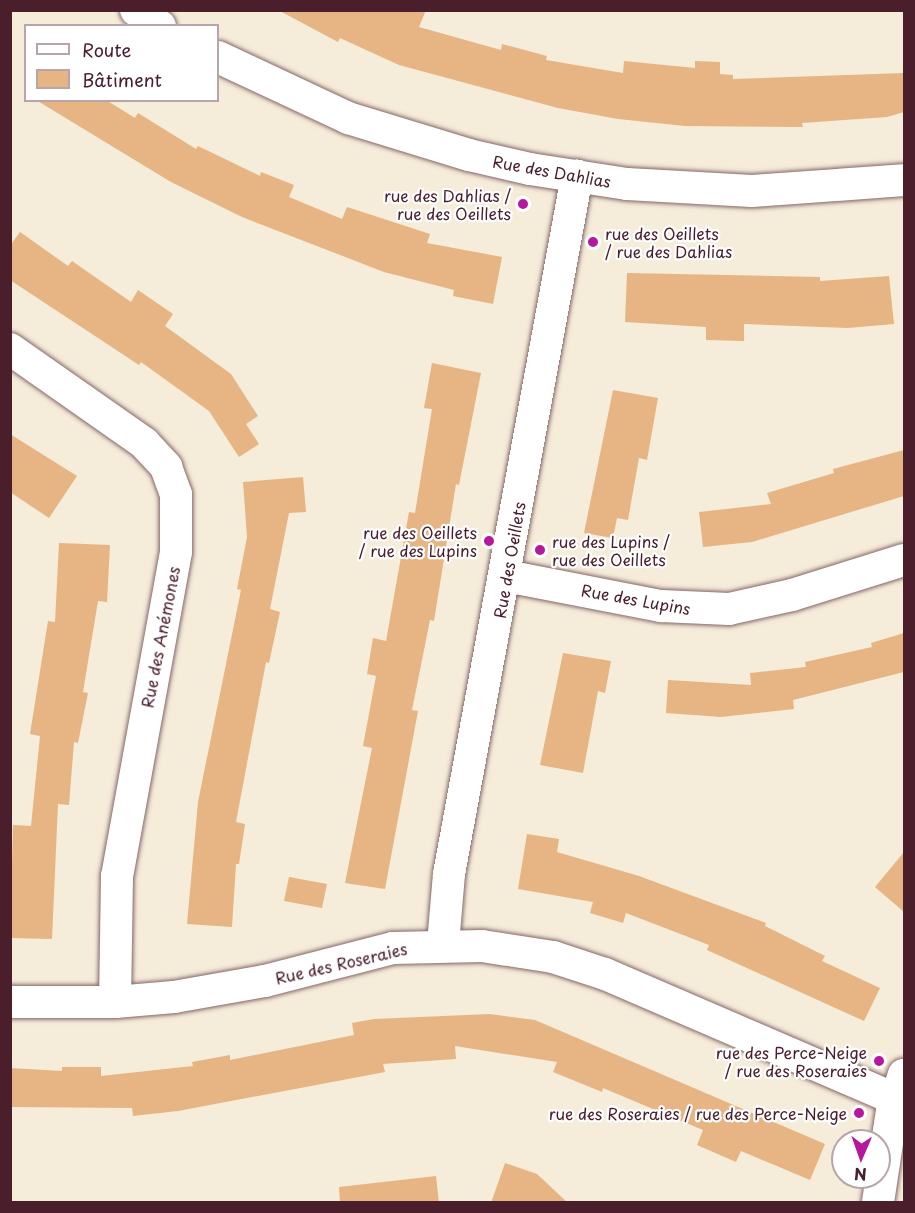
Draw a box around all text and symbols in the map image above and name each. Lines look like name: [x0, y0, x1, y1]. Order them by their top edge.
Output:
legend: [24, 24, 219, 102]
text: Route: [82, 36, 131, 63]
text: Bâtiment: [82, 66, 162, 93]
street label: Rue des Dahlias: [489, 151, 615, 191]
place label: rue des Dahlias / rue des Oeillets: [379, 185, 511, 223]
marker: rue des Dahlias / rue des Oeillets: [516, 197, 530, 211]
place label: rue des Oeillets / rue des Dahlias: [605, 223, 737, 261]
marker: rue des Oeillets / rue des Dahlias: [586, 235, 600, 249]
street label: Rue des Oeillets: [489, 498, 529, 622]
place label: rue des Oeillets / rue des Lupins: [356, 522, 477, 560]
place label: rue des Lupins / rue des Oeillets: [552, 531, 673, 569]
marker: rue des Oeillets / rue des Lupins: [482, 534, 496, 548]
marker: rue des Lupins / rue des Oeillets: [533, 543, 547, 557]
street label: Rue des Anémones: [137, 564, 183, 710]
street label: Rue des Lupins: [578, 580, 694, 618]
street label: Rue des Roseraies: [272, 938, 410, 988]
place label: rue des Perce-Neige / rue des Roseraies: [713, 1042, 867, 1080]
marker: rue des Perce-Neige / rue des Roseraies: [872, 1054, 886, 1068]
place label: rue des Roseraies / rue des Perce-Neige: [543, 1103, 847, 1123]
marker: rue des Roseraies / rue des Perce-Neige: [852, 1106, 866, 1120]
north arrow: [831, 1129, 891, 1189]
text: N: [854, 1163, 867, 1187]

